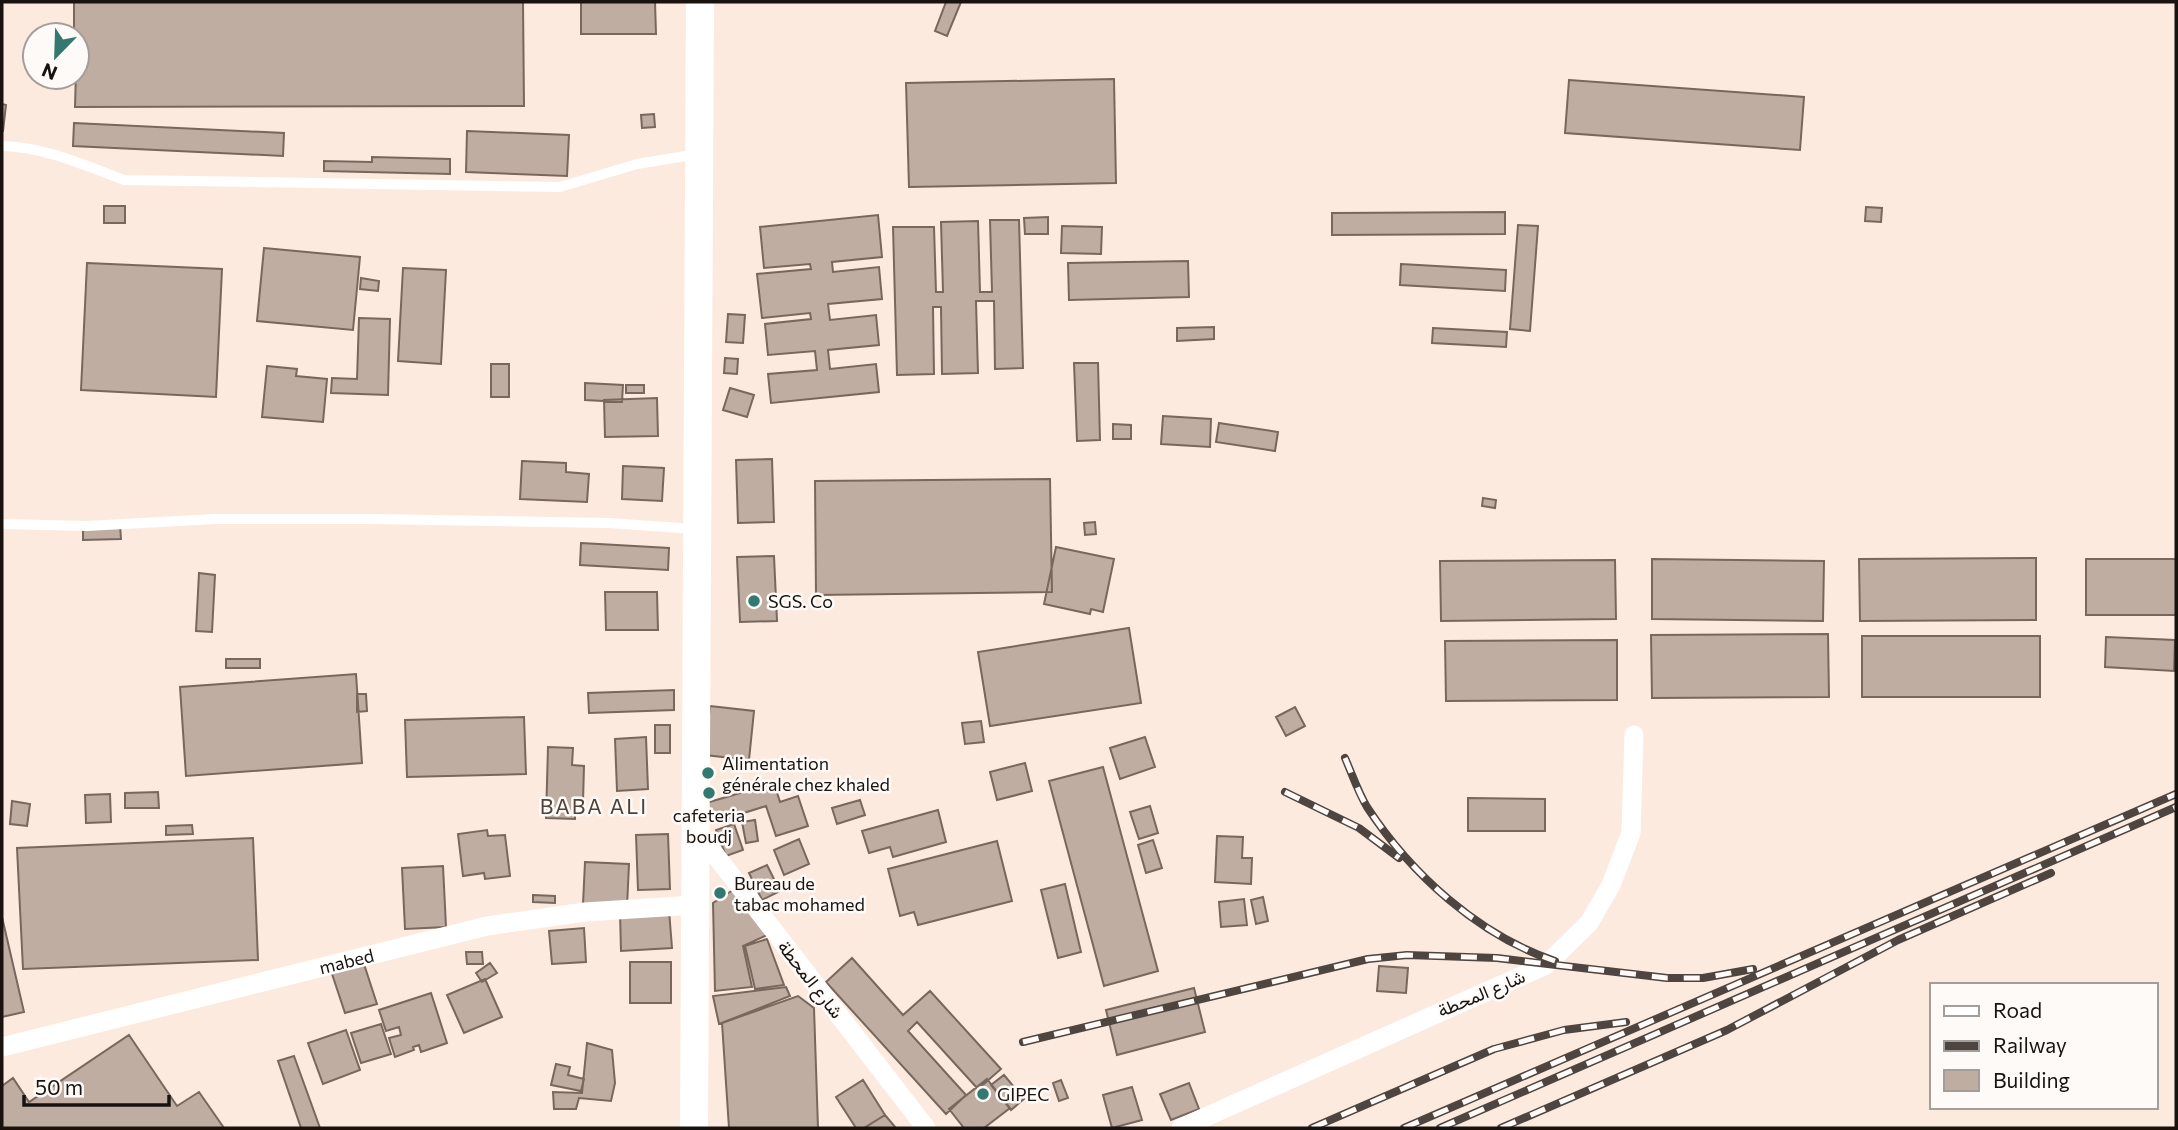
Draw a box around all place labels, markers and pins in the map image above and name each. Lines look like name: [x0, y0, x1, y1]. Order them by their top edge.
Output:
place label: SGS. Co: [768, 590, 833, 612]
marker: SGS. Co: [746, 593, 762, 609]
place label: Alimentation générale chez khaled: [722, 752, 890, 795]
marker: Alimentation générale chez khaled: [700, 765, 716, 781]
marker: cafeteria boudj: [701, 785, 717, 801]
place label: cafeteria boudj: [673, 804, 745, 847]
place label: Bureau de tabac mohamed: [734, 872, 865, 915]
marker: Bureau de tabac mohamed: [712, 885, 728, 901]
place label: GIPEC: [997, 1083, 1050, 1105]
marker: GIPEC: [975, 1086, 991, 1102]

